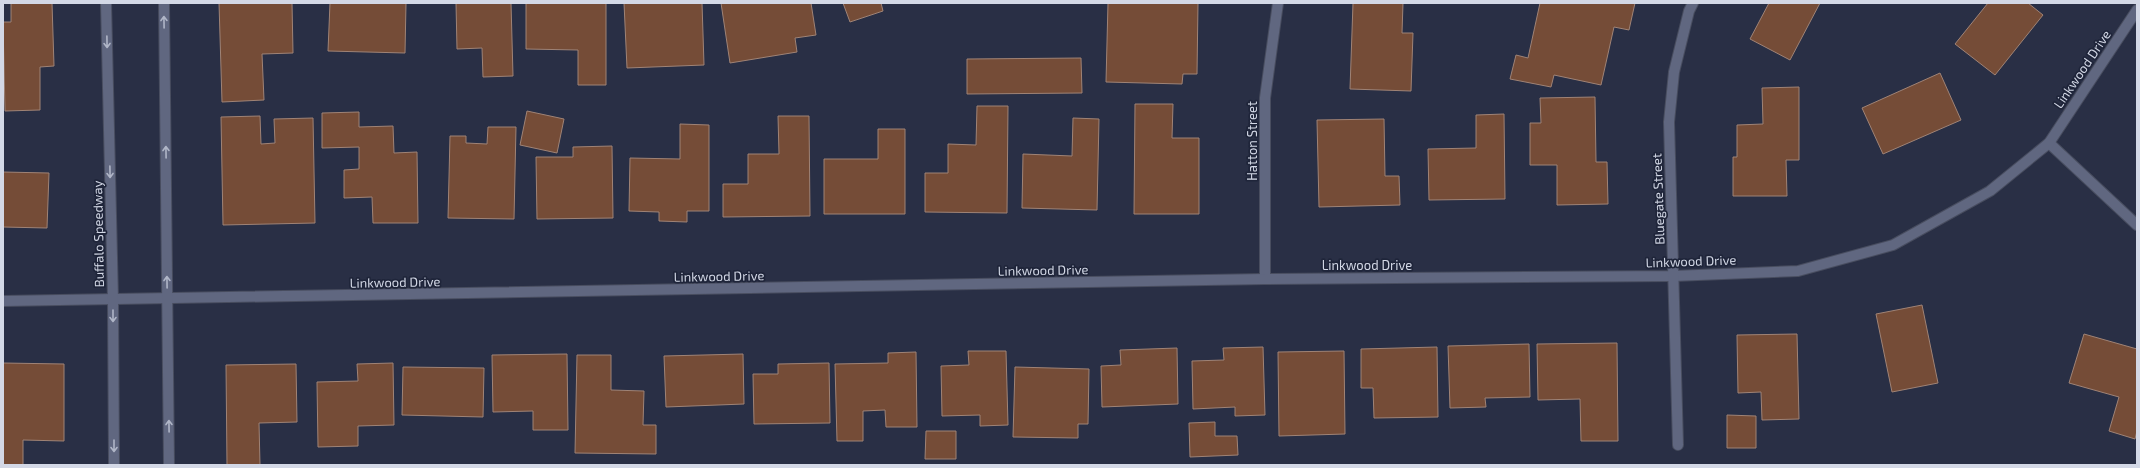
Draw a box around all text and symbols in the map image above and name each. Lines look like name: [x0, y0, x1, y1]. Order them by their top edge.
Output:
one-way arrow: [160, 16, 168, 29]
street label: Linkwood Drive: [2050, 27, 2114, 111]
one-way arrow: [103, 35, 111, 48]
street label: Hatton Street: [1244, 101, 1260, 181]
one-way arrow: [162, 146, 169, 159]
street label: Bluegate Street: [1648, 153, 1668, 245]
one-way arrow: [106, 165, 114, 178]
street label: Buffalo Speedway: [89, 180, 107, 288]
street label: Linkwood Drive: [1645, 251, 1737, 271]
street label: Linkwood Drive: [1322, 257, 1412, 273]
street label: Linkwood Drive: [998, 261, 1089, 279]
street label: Linkwood Drive: [674, 267, 765, 285]
street label: Linkwood Drive: [350, 273, 441, 291]
one-way arrow: [163, 276, 171, 289]
one-way arrow: [109, 309, 117, 322]
one-way arrow: [165, 420, 173, 433]
one-way arrow: [110, 439, 118, 452]

